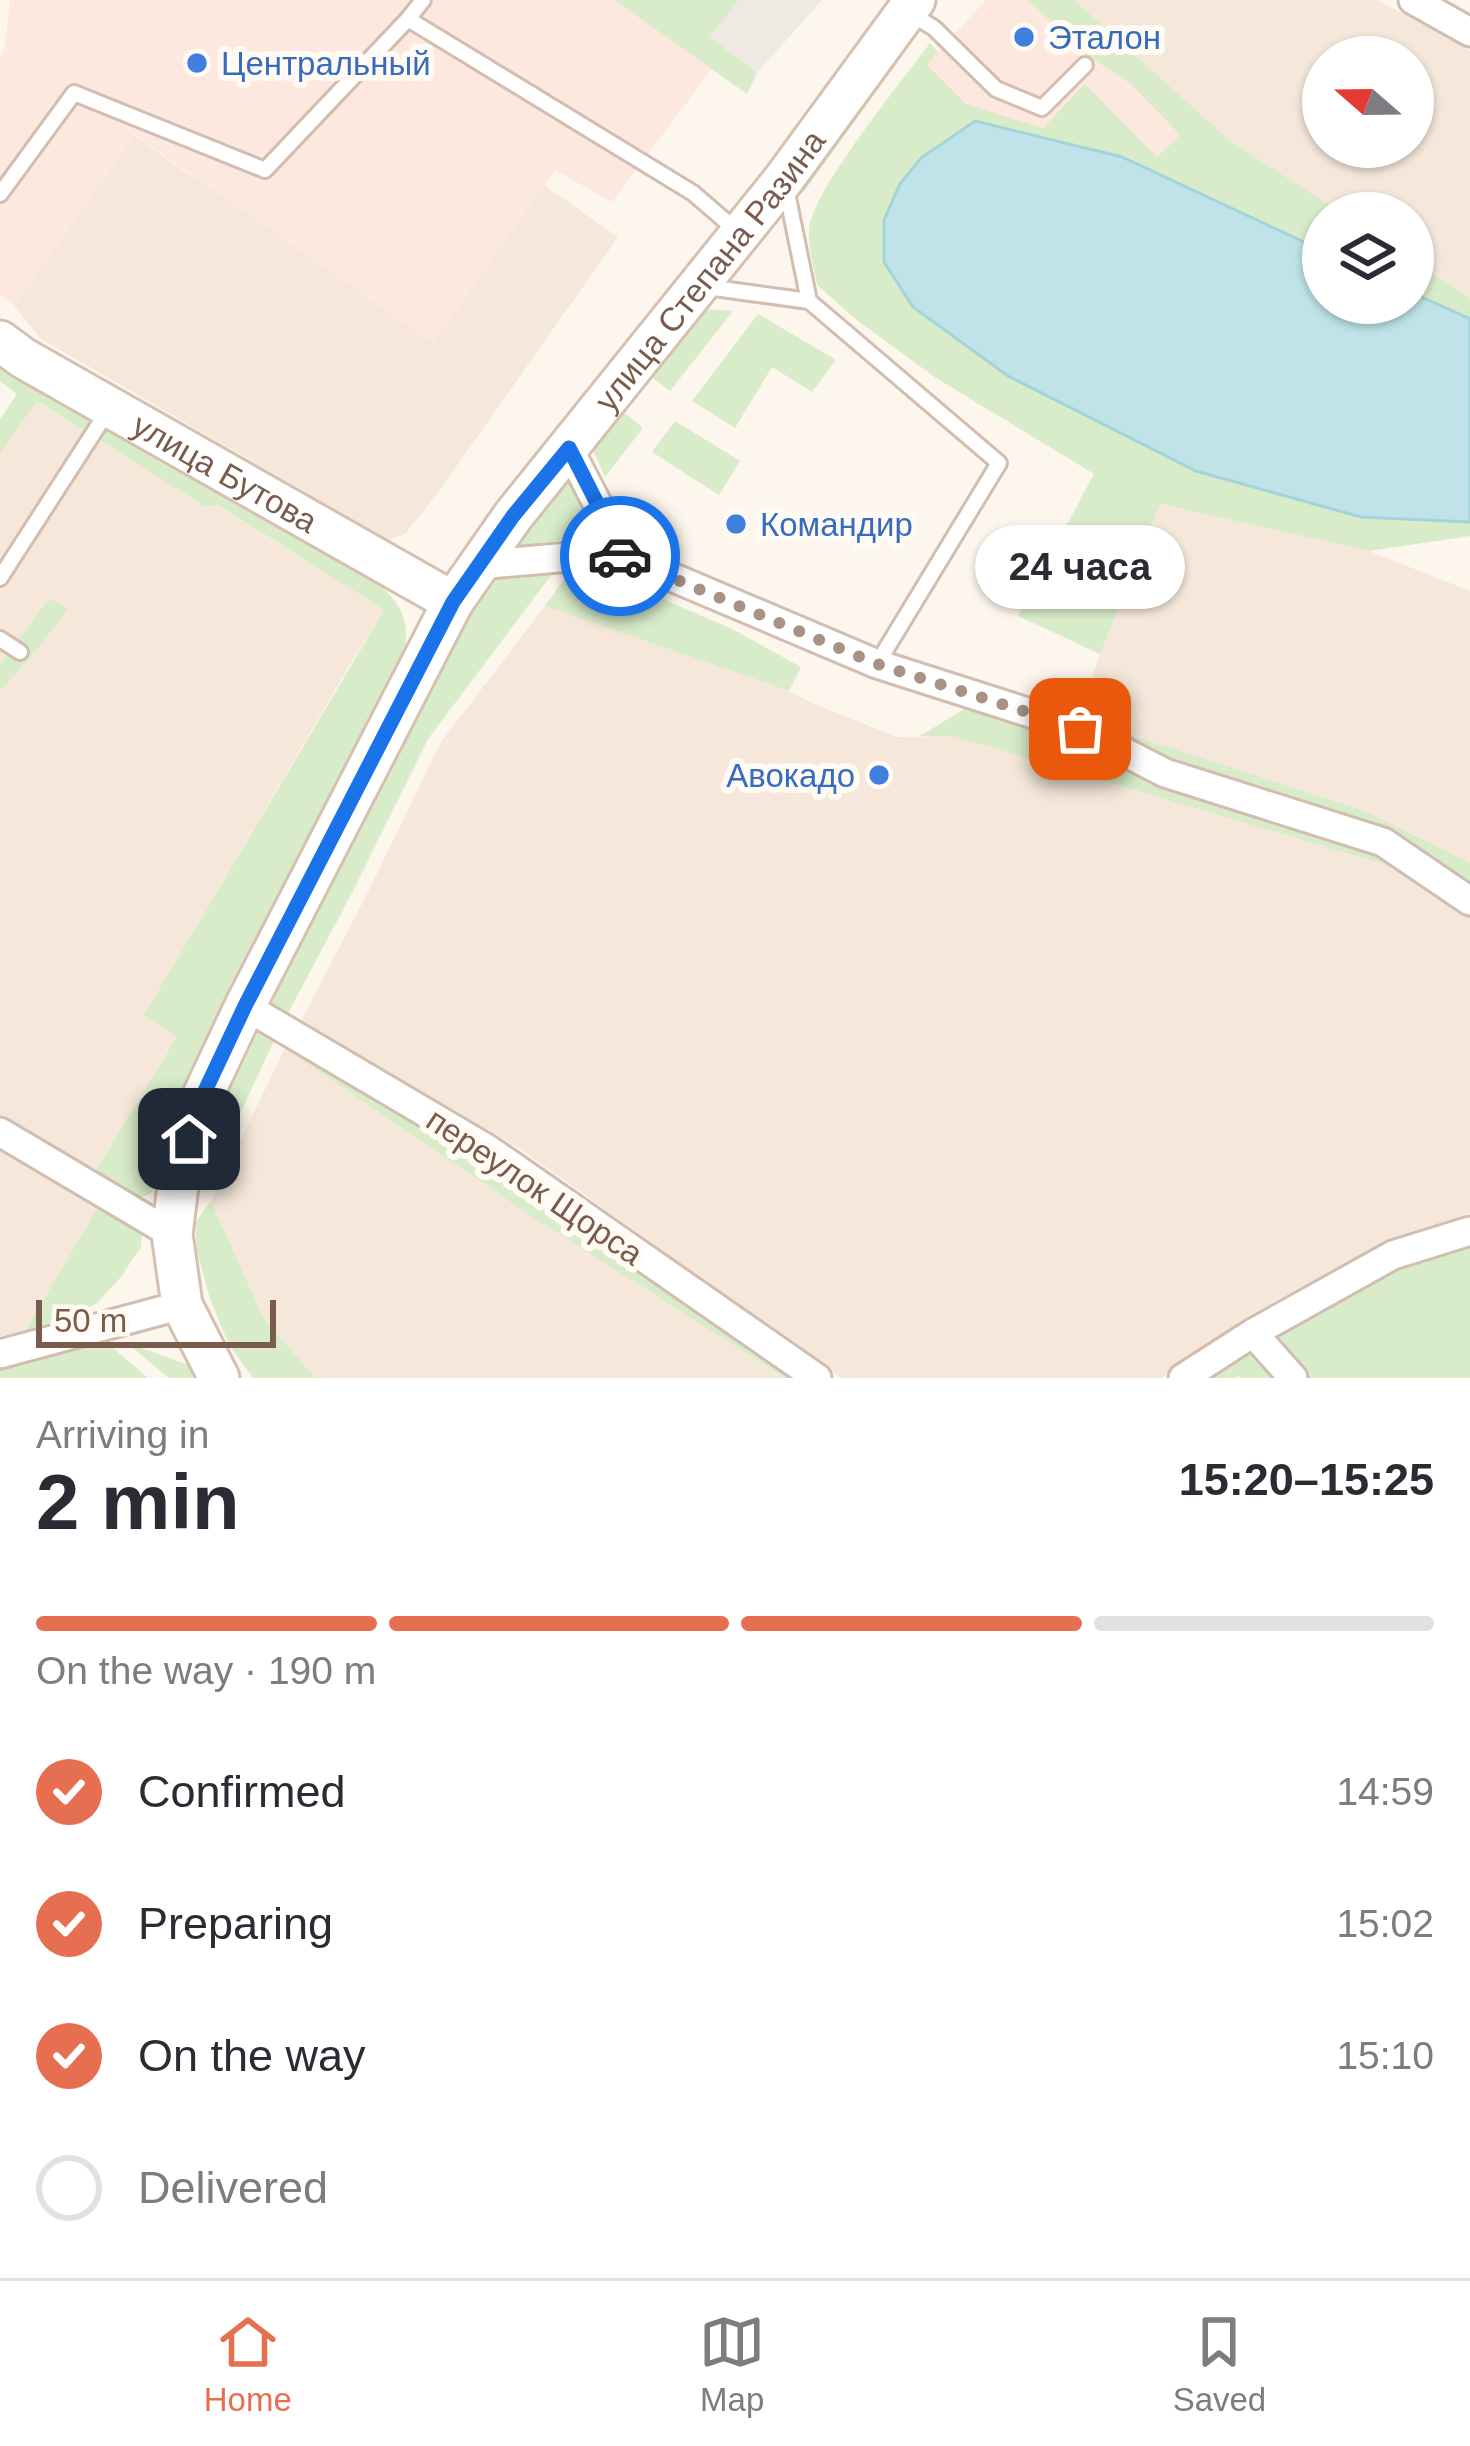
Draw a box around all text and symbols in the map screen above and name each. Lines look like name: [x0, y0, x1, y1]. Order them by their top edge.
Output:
place label: Эталон: [1048, 19, 1161, 56]
marker: Эталон: [1011, 24, 1037, 50]
north arrow: [1302, 36, 1434, 168]
map controls: [1302, 36, 1434, 324]
place label: Центральный: [221, 45, 431, 82]
marker: Центральный: [184, 50, 210, 76]
street label: улица Степана Разина: [587, 122, 833, 418]
button: layers: [1302, 192, 1434, 324]
street label: улица Бутова: [126, 406, 324, 540]
courier: [560, 496, 680, 616]
place label: Командир: [760, 506, 913, 543]
marker: Командир: [723, 511, 749, 537]
icon: car: [587, 523, 653, 589]
callout: 24 часа: [975, 525, 1185, 609]
text: 24 часа: [1009, 545, 1151, 588]
pin: [1029, 678, 1131, 780]
icon: bag: [1047, 696, 1113, 762]
place label: Авокадо: [726, 757, 855, 794]
marker: Авокадо: [866, 762, 892, 788]
pin: [138, 1088, 240, 1190]
street label: переулок Щорса: [420, 1101, 650, 1273]
icon: home: [156, 1106, 222, 1172]
scale bar: [36, 1294, 276, 1347]
text: 50 m: [54, 1302, 127, 1339]
text: Arriving in: [36, 1413, 209, 1456]
text: 15:20–15:25: [1179, 1454, 1434, 1505]
text: 2 min: [36, 1458, 240, 1546]
text: On the way · 190 m: [36, 1649, 376, 1692]
icon: check: [36, 1759, 102, 1825]
text: Confirmed: [138, 1766, 346, 1817]
text: 14:59: [1336, 1770, 1434, 1813]
icon: check: [36, 1891, 102, 1957]
text: Preparing: [138, 1898, 333, 1949]
text: 15:02: [1336, 1902, 1434, 1945]
icon: check: [36, 2023, 102, 2089]
text: On the way: [138, 2030, 366, 2081]
text: 15:10: [1336, 2034, 1434, 2077]
text: Delivered: [138, 2162, 328, 2213]
tab: Home: [204, 2309, 292, 2419]
tab: Map: [699, 2309, 765, 2419]
tab: Saved: [1173, 2309, 1266, 2419]

